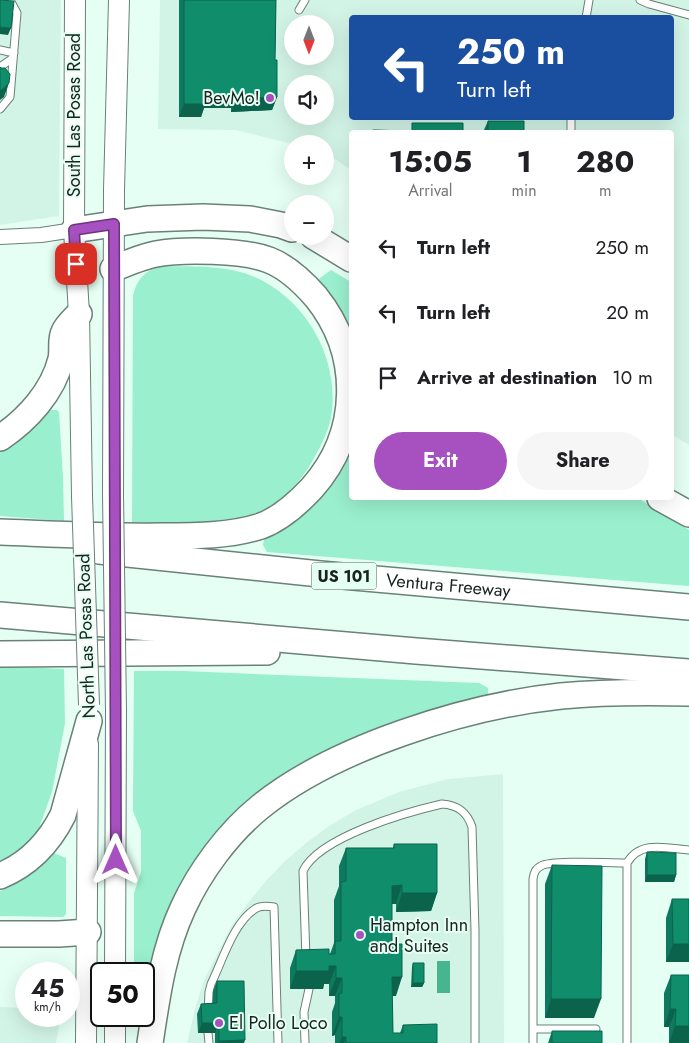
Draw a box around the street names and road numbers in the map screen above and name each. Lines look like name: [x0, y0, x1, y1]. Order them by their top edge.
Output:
street label: South Las Posas Road: [61, 33, 87, 197]
street label: North Las Posas Road: [70, 553, 102, 719]
road number: US 101: [312, 562, 376, 590]
street label: Ventura Freeway: [385, 567, 512, 604]

